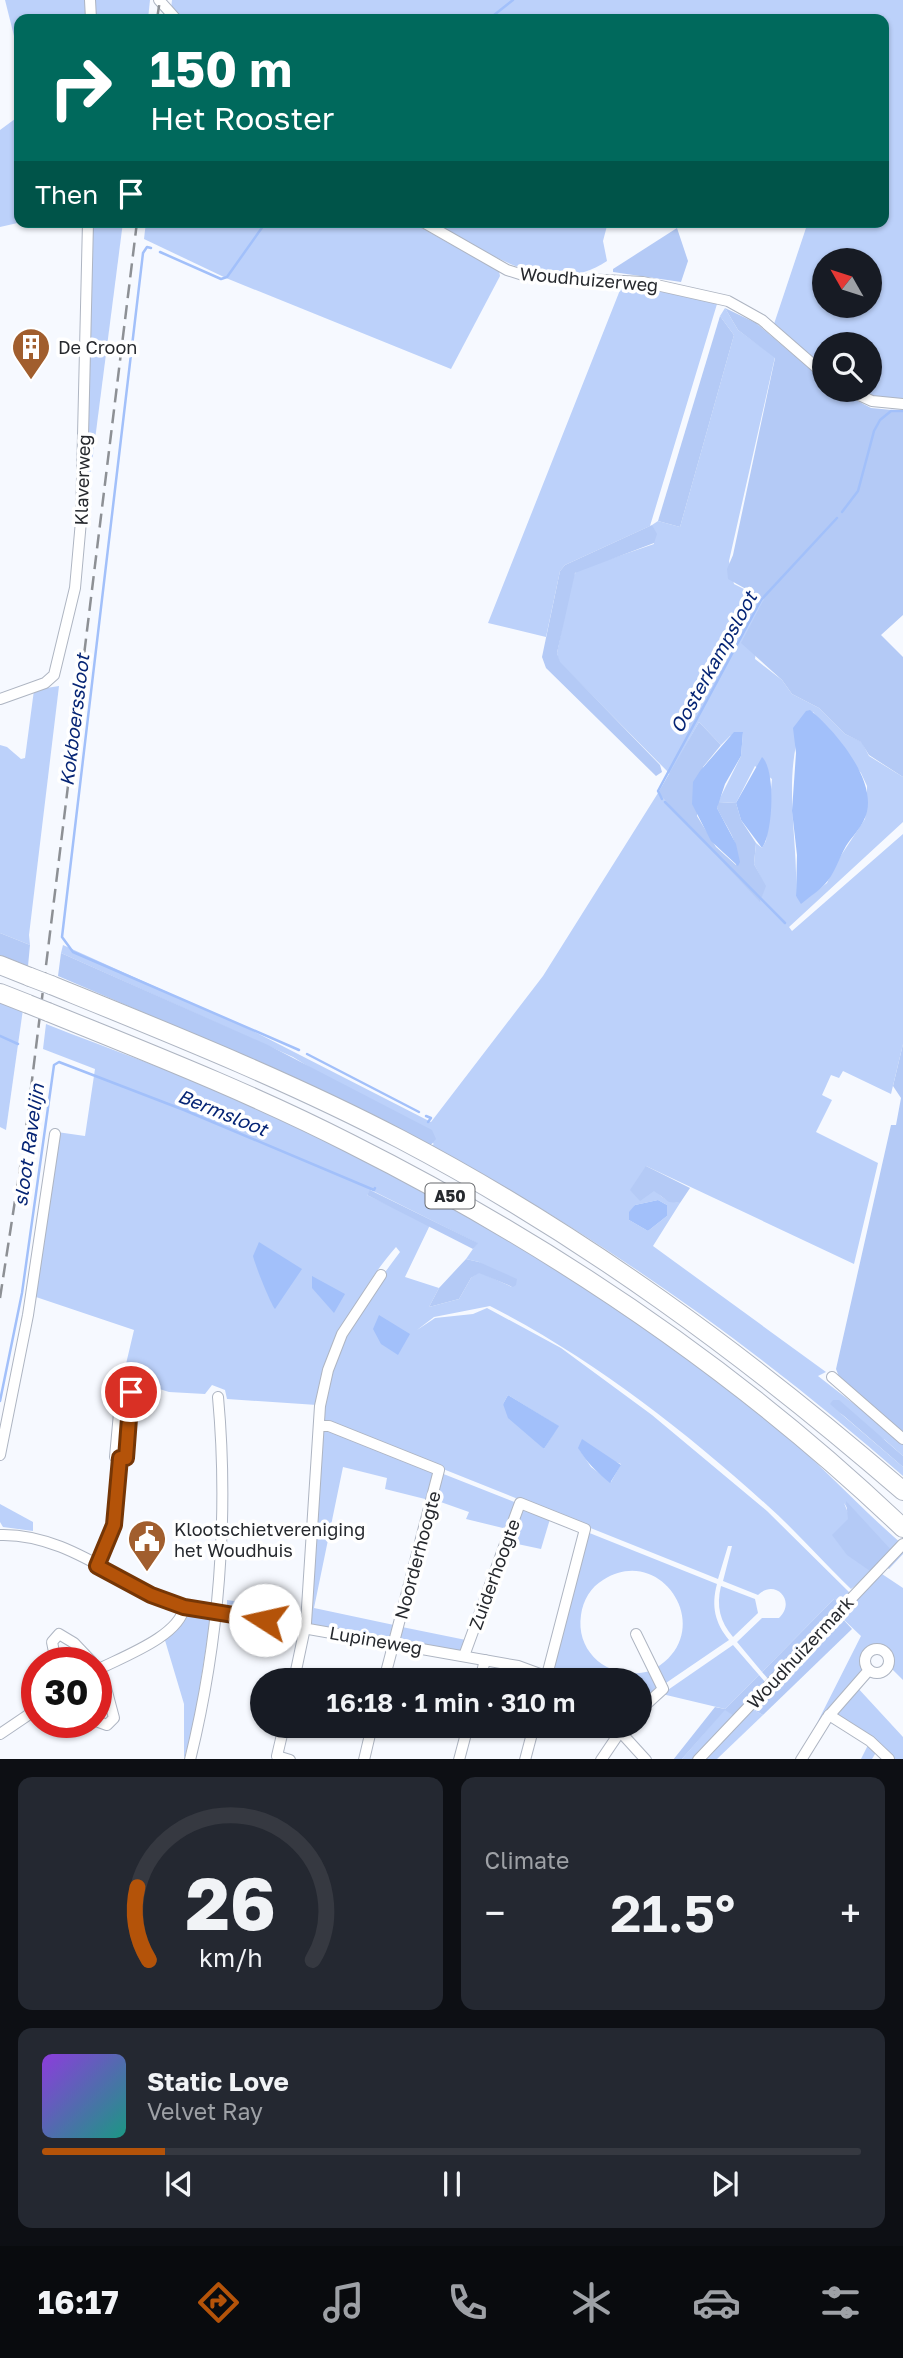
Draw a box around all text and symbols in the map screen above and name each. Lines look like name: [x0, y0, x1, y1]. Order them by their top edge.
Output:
text: 150 m: [150, 39, 292, 98]
icon: right: [35, 42, 126, 133]
text: Het Rooster: [150, 99, 334, 137]
icon: arrive: [112, 175, 150, 213]
text: Then: [35, 179, 98, 210]
north arrow: [812, 248, 882, 318]
map controls: [812, 248, 882, 402]
street label: Woudhuizerweg: [519, 262, 659, 296]
building icon: De Croon: [10, 326, 52, 381]
button: search: [812, 332, 882, 402]
place label: De Croon: [58, 336, 137, 358]
street label: Klaverweg: [69, 434, 95, 526]
water label: Oosterkampsloot: [665, 585, 762, 737]
water label: Kokboerssloot: [54, 650, 94, 787]
water label: sloot Ravelijn: [8, 1081, 48, 1208]
water label: Bermsloot: [175, 1084, 273, 1141]
road number: A50: [426, 1184, 475, 1208]
pin: [101, 1362, 161, 1422]
icon: arrive: [112, 1373, 150, 1411]
street label: Noorderhoogte: [389, 1488, 445, 1622]
street label: Zuiderhoogte: [464, 1516, 524, 1632]
public building icon: Klootschietvereniging het Woudhuis: [126, 1518, 168, 1573]
place label: Klootschietvereniging het Woudhuis: [174, 1518, 365, 1561]
position arrow: [228, 1583, 302, 1657]
street label: Woudhuizermark: [742, 1591, 858, 1713]
street label: Lupineweg: [328, 1621, 424, 1659]
speed limit sign: 30: [21, 1647, 112, 1738]
text: 16:18 · 1 min · 310 m: [327, 1687, 575, 1718]
text: Climate: [485, 1846, 569, 1874]
text: 26: [185, 1859, 276, 1946]
text: 21.5°: [610, 1881, 735, 1943]
text: −: [485, 1890, 505, 1935]
text: +: [840, 1890, 861, 1935]
text: km/h: [198, 1941, 262, 1972]
text: Static Love: [147, 2066, 289, 2097]
text: Velvet Ray: [147, 2097, 263, 2125]
icon: previous: [160, 2165, 198, 2203]
icon: pause: [433, 2165, 471, 2203]
icon: next: [706, 2165, 744, 2203]
icon: directions: [194, 2278, 243, 2327]
icon: music: [319, 2278, 368, 2327]
icon: phone: [443, 2278, 492, 2327]
icon: climate: [567, 2278, 616, 2327]
icon: car: [692, 2278, 741, 2327]
icon: filters: [816, 2278, 865, 2327]
text: 16:17: [38, 2283, 119, 2321]

